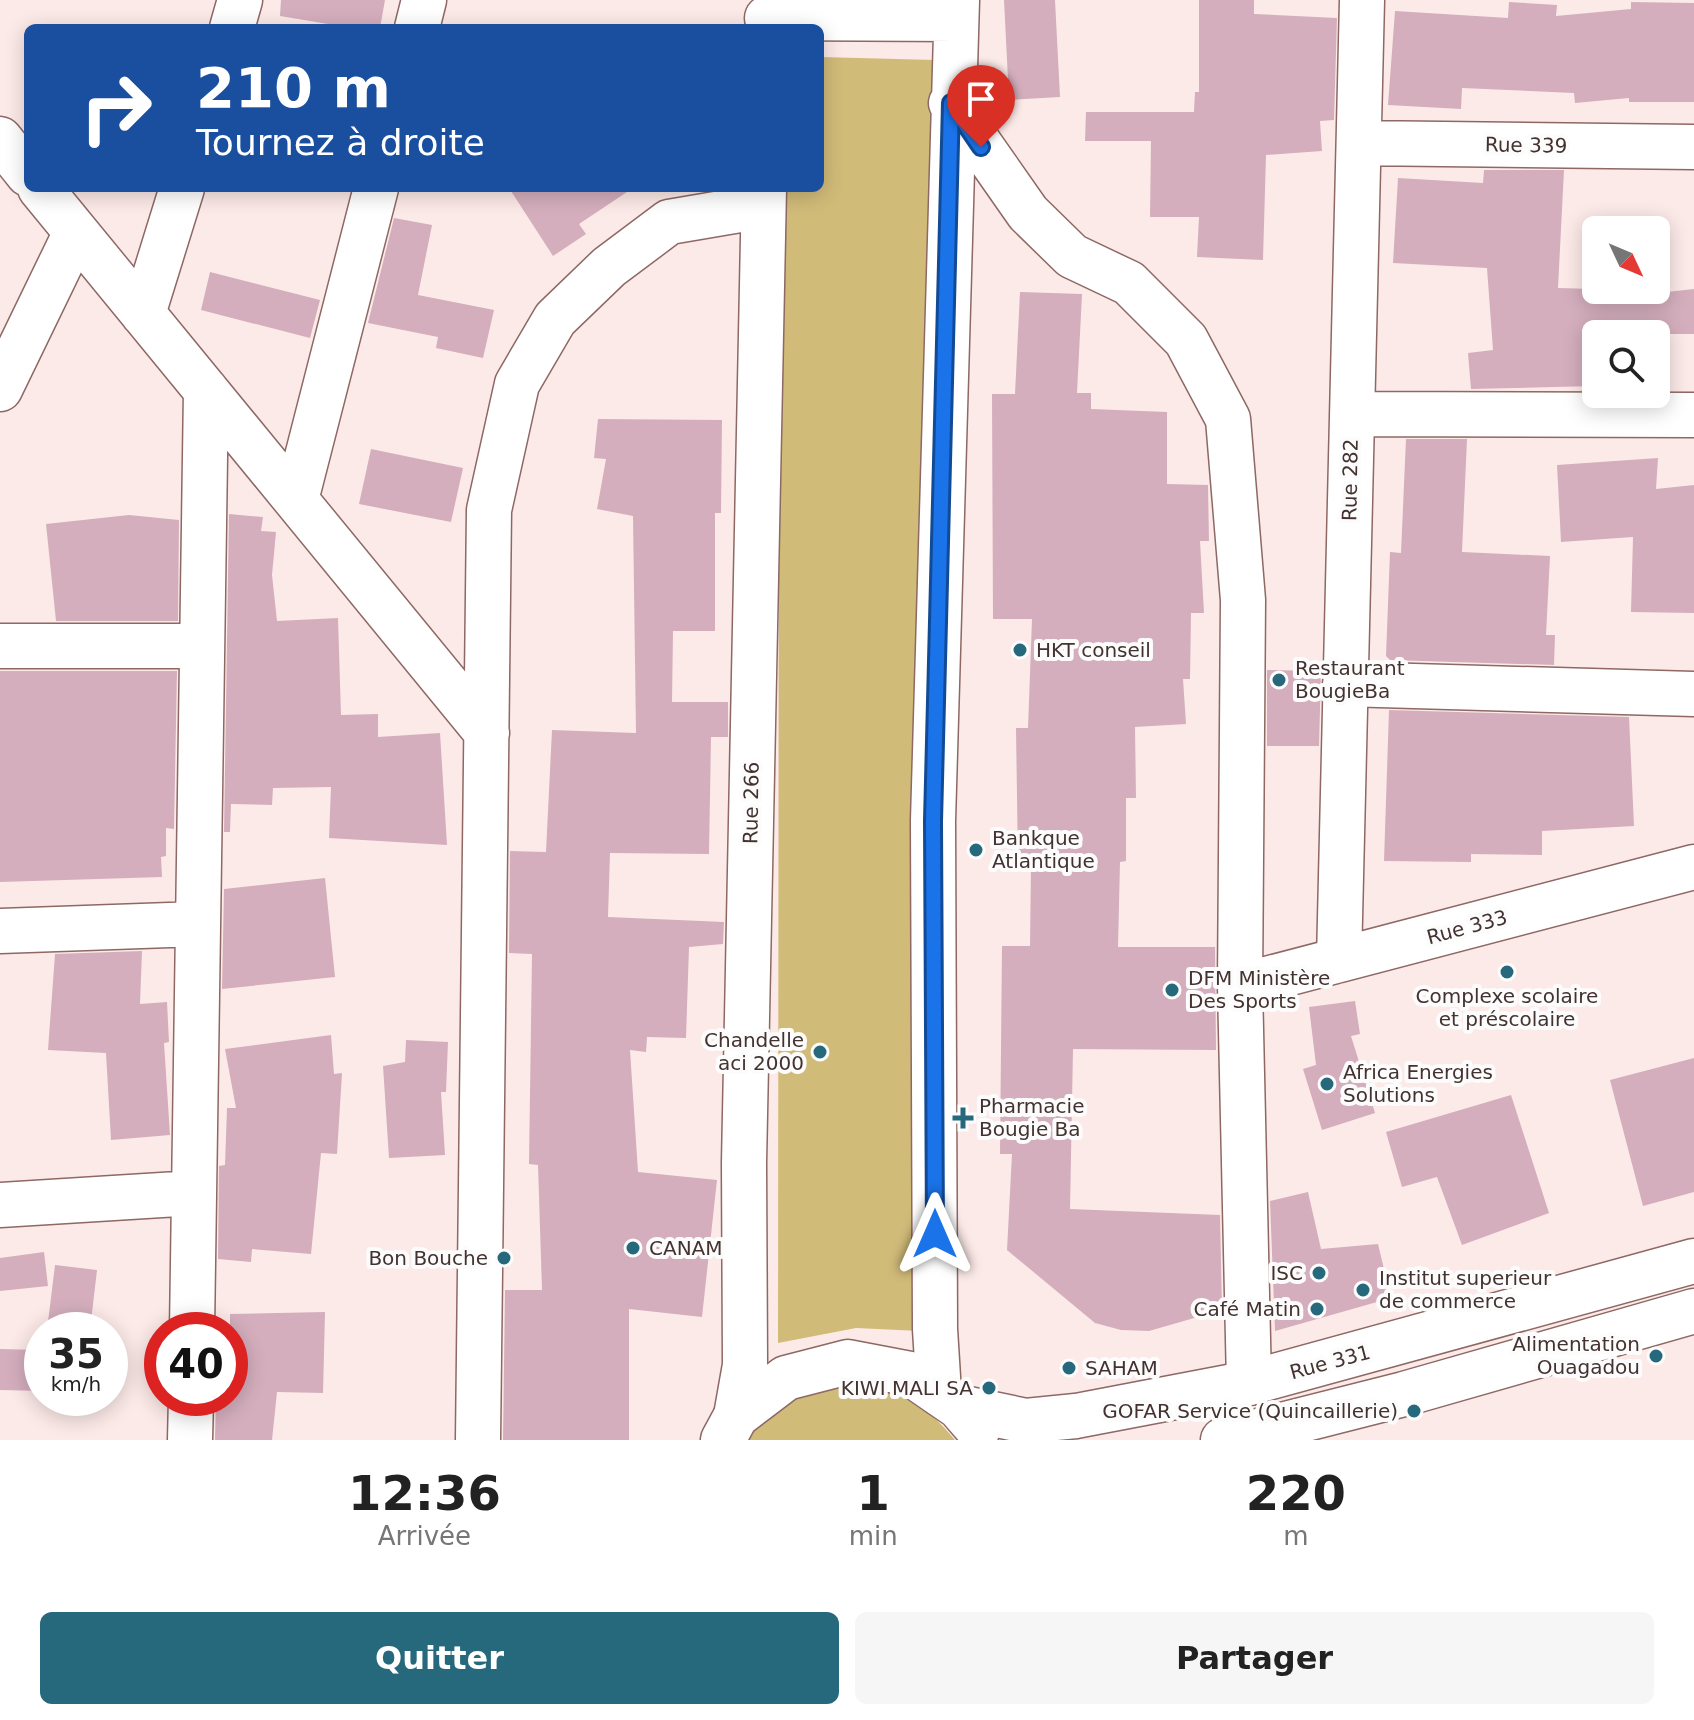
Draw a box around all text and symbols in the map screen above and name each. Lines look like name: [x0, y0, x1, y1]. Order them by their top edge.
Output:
text: 210 m: [196, 55, 391, 120]
icon: right: [64, 56, 168, 160]
pin: [947, 65, 1015, 147]
icon: arrive: [959, 77, 1003, 121]
text: Tournez à droite: [196, 122, 485, 163]
street label: Rue 339: [1485, 132, 1567, 158]
north arrow: [1582, 216, 1670, 304]
map controls: [1582, 216, 1670, 408]
button: search: [1582, 320, 1670, 408]
street label: Rue 282: [1337, 439, 1363, 521]
place label: HKT conseil: [1036, 638, 1151, 662]
marker: HKT conseil: [1011, 641, 1029, 659]
place label: Restaurant BougieBa: [1295, 656, 1405, 703]
marker: Restaurant BougieBa: [1270, 671, 1288, 689]
street label: Rue 266: [738, 762, 764, 844]
place label: Bankque Atlantique: [992, 826, 1095, 873]
marker: Bankque Atlantique: [967, 841, 985, 859]
street label: Rue 333: [1424, 905, 1510, 949]
marker: Complexe scolaire et préscolaire: [1498, 963, 1516, 981]
place label: DFM Ministère Des Sports: [1188, 966, 1330, 1013]
marker: DFM Ministère Des Sports: [1163, 981, 1181, 999]
place label: Complexe scolaire et préscolaire: [1416, 984, 1598, 1031]
place label: Chandelle aci 2000: [704, 1028, 804, 1075]
marker: Chandelle aci 2000: [811, 1043, 829, 1061]
place label: Africa Energies Solutions: [1343, 1060, 1493, 1107]
marker: Africa Energies Solutions: [1318, 1075, 1336, 1093]
place label: Pharmacie Bougie Ba: [979, 1094, 1084, 1141]
marker: Pharmacie Bougie Ba: [954, 1109, 972, 1127]
position arrow: [893, 1192, 977, 1276]
place label: CANAM: [649, 1236, 723, 1260]
marker: CANAM: [624, 1239, 642, 1257]
place label: Bon Bouche: [368, 1246, 488, 1270]
marker: Bon Bouche: [495, 1249, 513, 1267]
place label: ISC: [1270, 1261, 1303, 1285]
marker: ISC: [1310, 1264, 1328, 1282]
place label: Institut superieur de commerce: [1379, 1266, 1552, 1313]
marker: Institut superieur de commerce: [1354, 1281, 1372, 1299]
place label: Café Matin: [1193, 1297, 1301, 1321]
marker: Café Matin: [1308, 1300, 1326, 1318]
speed limit sign: 40: [144, 1312, 248, 1416]
text: 35: [48, 1331, 104, 1377]
place label: Alimentation Ouagadou: [1512, 1332, 1640, 1379]
street label: Rue 331: [1287, 1340, 1373, 1384]
marker: Alimentation Ouagadou: [1647, 1347, 1665, 1365]
place label: SAHAM: [1085, 1356, 1158, 1380]
marker: SAHAM: [1060, 1359, 1078, 1377]
text: km/h: [51, 1372, 101, 1396]
place label: KIWI MALI SA: [841, 1376, 973, 1400]
marker: KIWI MALI SA: [980, 1379, 998, 1397]
place label: GOFAR Service (Quincaillerie): [1102, 1399, 1398, 1423]
marker: GOFAR Service (Quincaillerie): [1405, 1402, 1423, 1420]
text: 12:36: [348, 1465, 501, 1521]
text: 1: [857, 1465, 890, 1521]
text: 220: [1246, 1465, 1346, 1521]
text: Arrivée: [378, 1521, 471, 1551]
text: min: [849, 1521, 898, 1551]
text: m: [1283, 1521, 1309, 1551]
button: Quitter: [40, 1612, 839, 1704]
button: Partager: [855, 1612, 1654, 1704]

